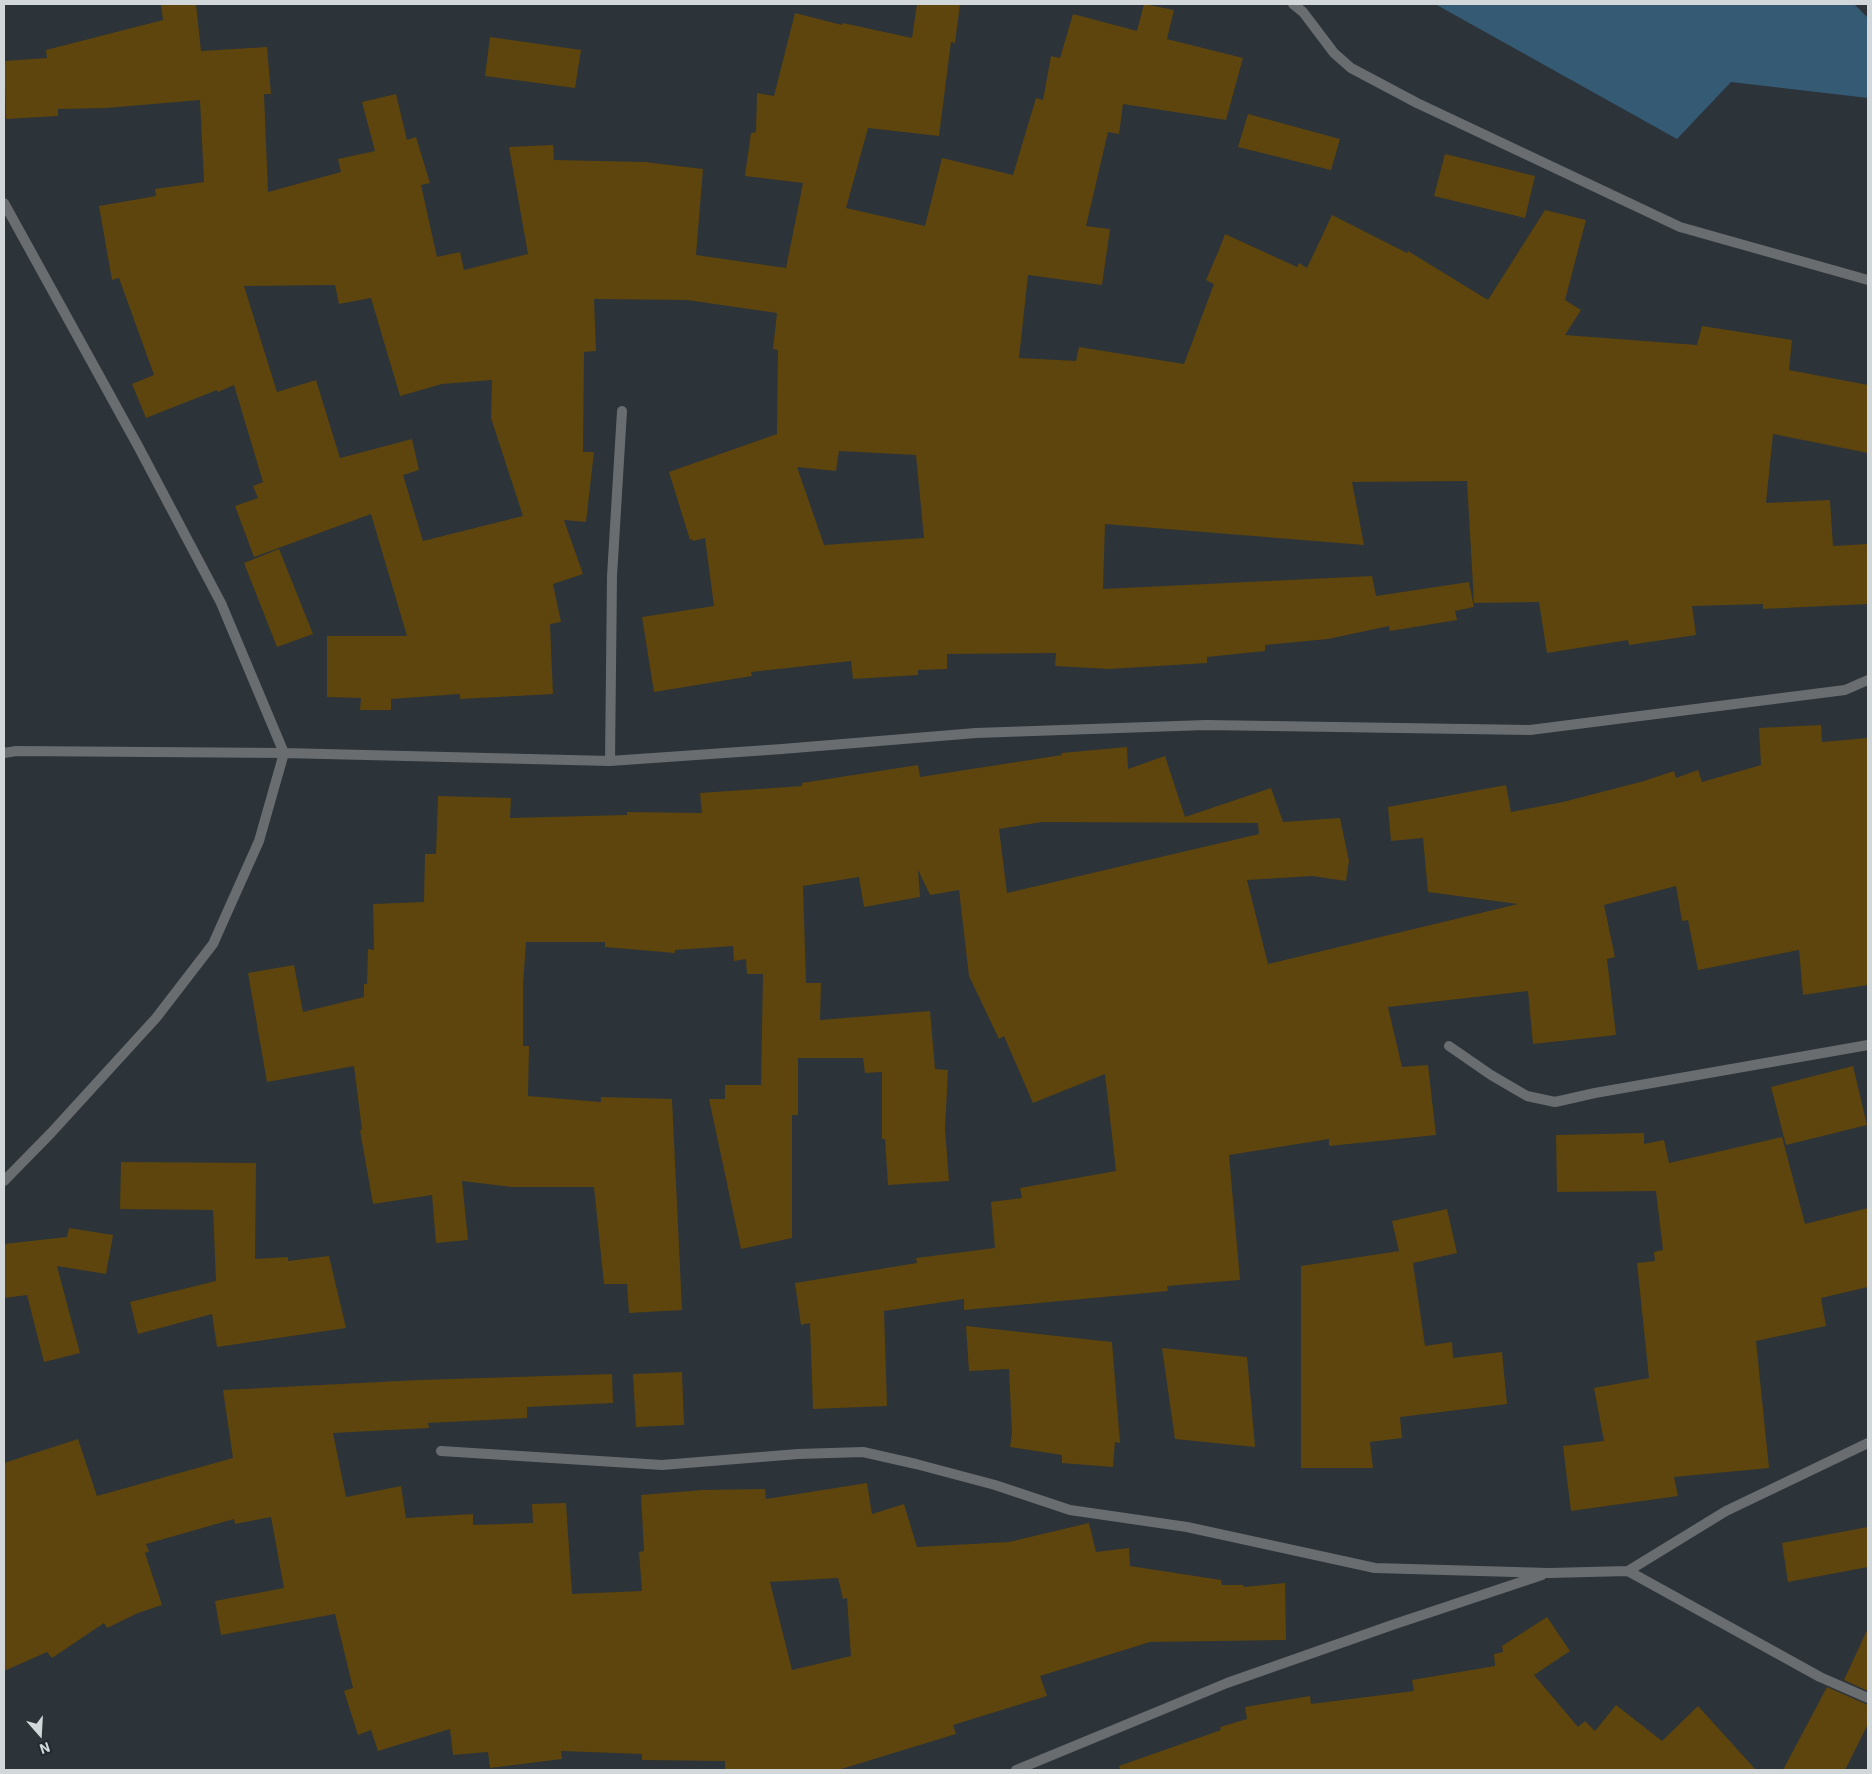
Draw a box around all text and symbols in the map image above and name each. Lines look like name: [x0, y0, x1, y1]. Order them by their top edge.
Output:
north arrow: [15, 1709, 65, 1759]
text: N: [37, 1738, 53, 1758]

